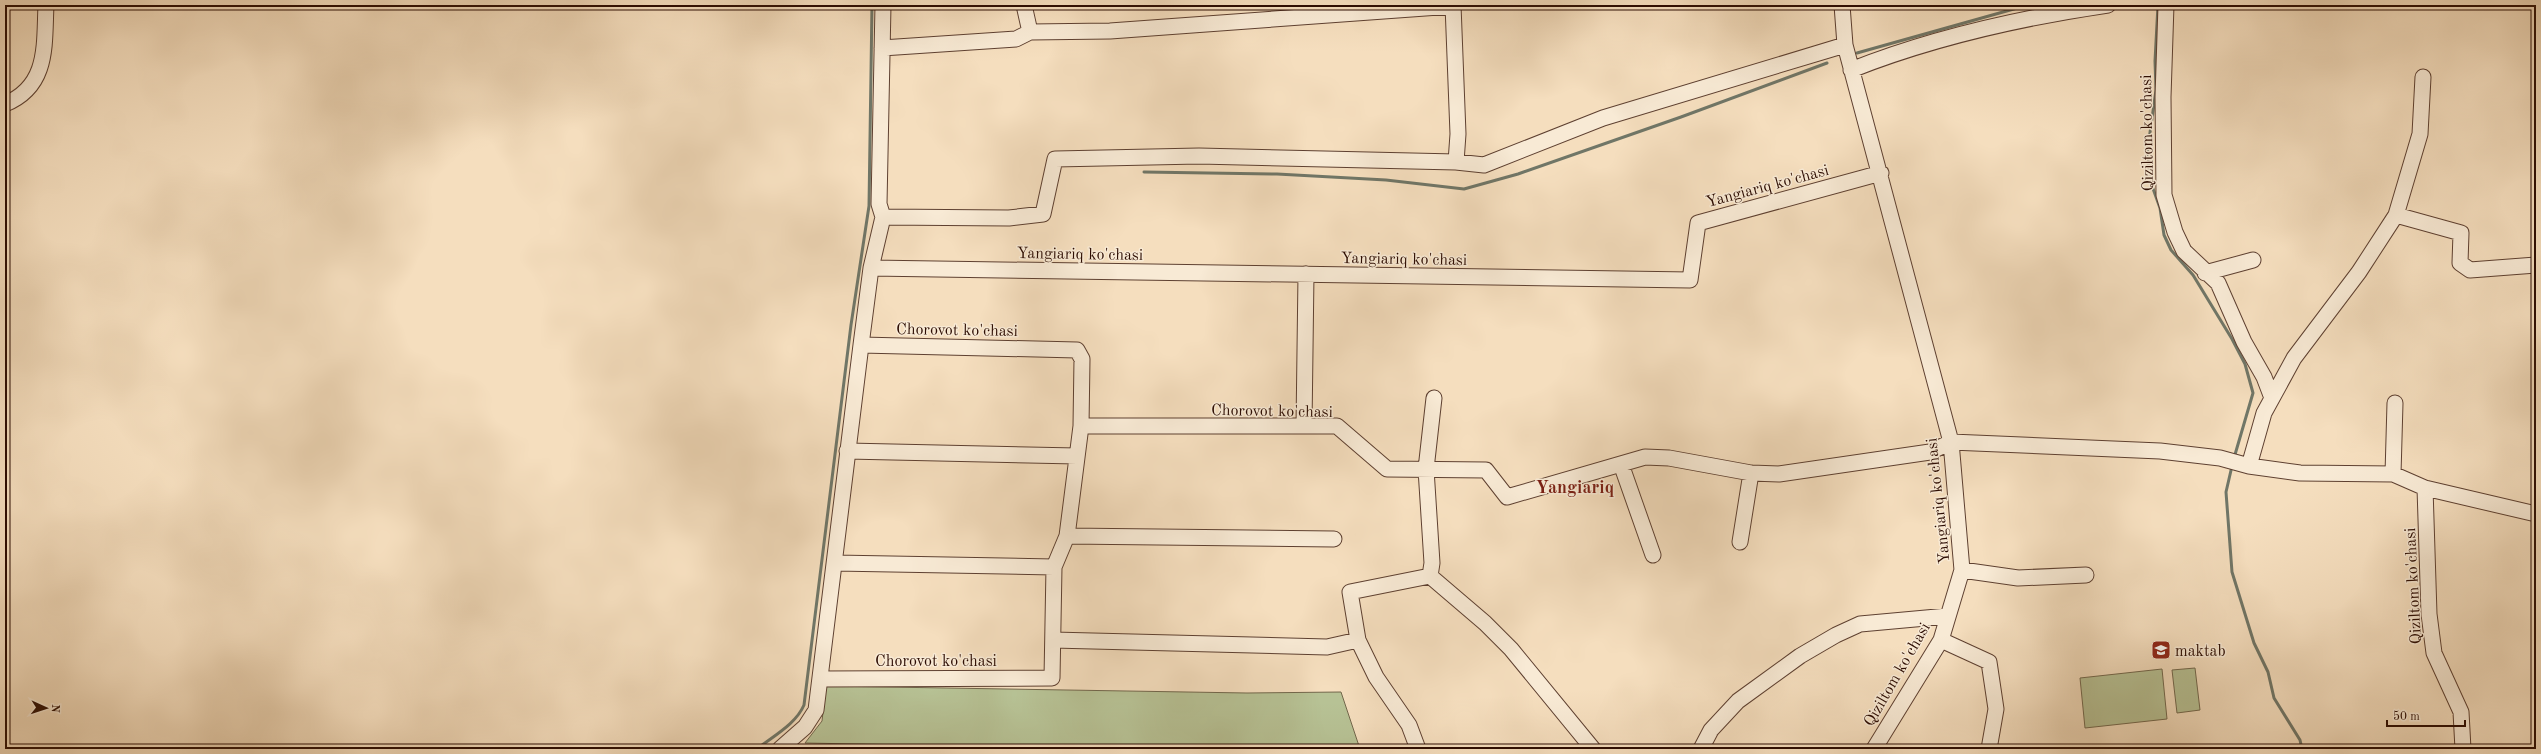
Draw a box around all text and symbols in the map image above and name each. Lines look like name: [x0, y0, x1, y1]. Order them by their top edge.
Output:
street label: Qiziltom ko'chasi: [2139, 74, 2157, 192]
street label: Yangiariq ko'chasi: [1704, 163, 1831, 211]
street label: Yangiariq ko'chasi: [1017, 246, 1143, 264]
street label: Yangiariq ko'chasi: [1341, 251, 1467, 269]
street label: Chorovot ko'chasi: [896, 322, 1018, 340]
street label: Chorovot ko'chasi: [1211, 403, 1333, 421]
street label: Yangiariq ko'chasi: [1924, 437, 1954, 564]
district label: Yangiariq: [1536, 479, 1614, 497]
street label: Qiziltom ko'chasi: [2403, 527, 2425, 645]
street label: Qiziltom ko'chasi: [1862, 620, 1934, 730]
school or university icon: maktab: [2150, 639, 2172, 661]
place label: maktab: [2175, 644, 2226, 660]
street label: Chorovot ko'chasi: [875, 654, 997, 670]
north arrow: [26, 688, 66, 728]
scale bar: [2387, 702, 2465, 728]
text: N: [49, 704, 60, 714]
text: 50 m: [2393, 710, 2420, 723]

